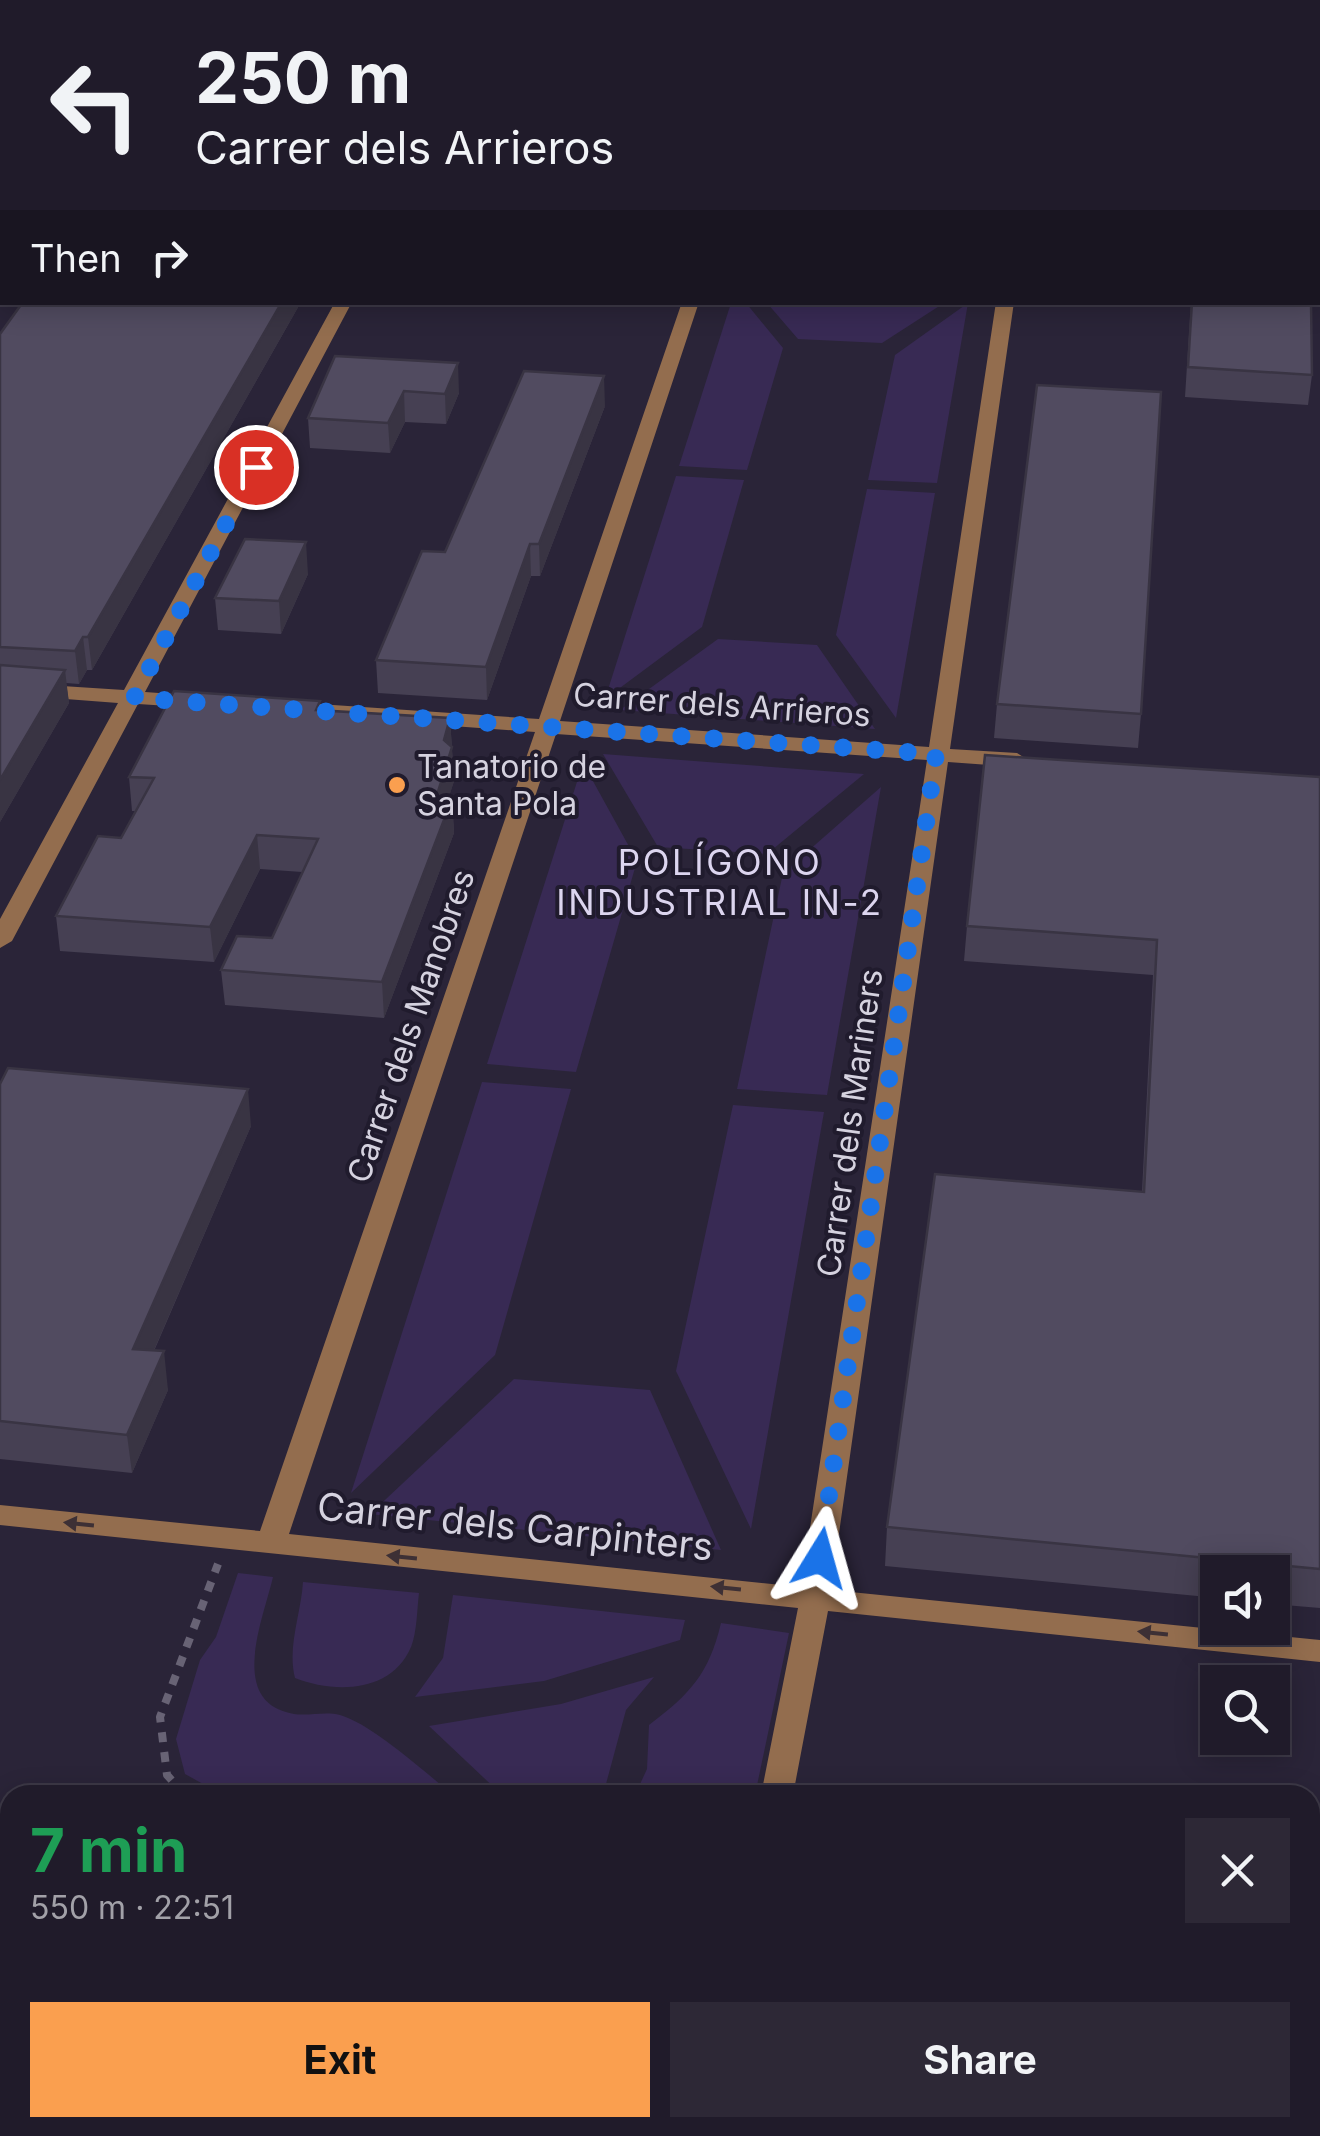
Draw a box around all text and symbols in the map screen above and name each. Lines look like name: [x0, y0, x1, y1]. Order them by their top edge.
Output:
text: 250 m: [195, 35, 412, 120]
icon: left: [30, 40, 160, 170]
text: Carrer dels Arrieros: [195, 120, 614, 175]
icon: right: [142, 230, 197, 285]
text: Then: [30, 235, 122, 281]
pin: [214, 425, 299, 510]
icon: arrive: [229, 440, 284, 495]
street label: Carrer dels Arrieros: [572, 675, 872, 734]
place label: Tanatorio de Santa Pola: [417, 747, 606, 823]
marker: Tanatorio de Santa Pola: [386, 774, 408, 796]
district label: POLÍGONO INDUSTRIAL IN-2: [556, 841, 884, 923]
street label: Carrer dels Manobres: [339, 864, 482, 1188]
street label: Carrer dels Mariners: [809, 966, 890, 1279]
street label: Carrer dels Carpinters: [315, 1482, 715, 1570]
position arrow: [768, 1506, 872, 1610]
one-way arrow: [63, 1515, 94, 1531]
one-way arrow: [386, 1548, 418, 1564]
map controls: [1200, 1555, 1290, 1755]
button: sound: [1200, 1555, 1290, 1645]
one-way arrow: [709, 1580, 741, 1596]
one-way arrow: [1137, 1625, 1169, 1641]
button: search: [1200, 1665, 1290, 1755]
text: 7 min: [30, 1814, 187, 1886]
button: close: [1185, 1818, 1290, 1923]
text: 550 m · 22:51: [30, 1888, 234, 1927]
button: Exit: [30, 2002, 650, 2117]
button: Share: [670, 2002, 1290, 2117]

